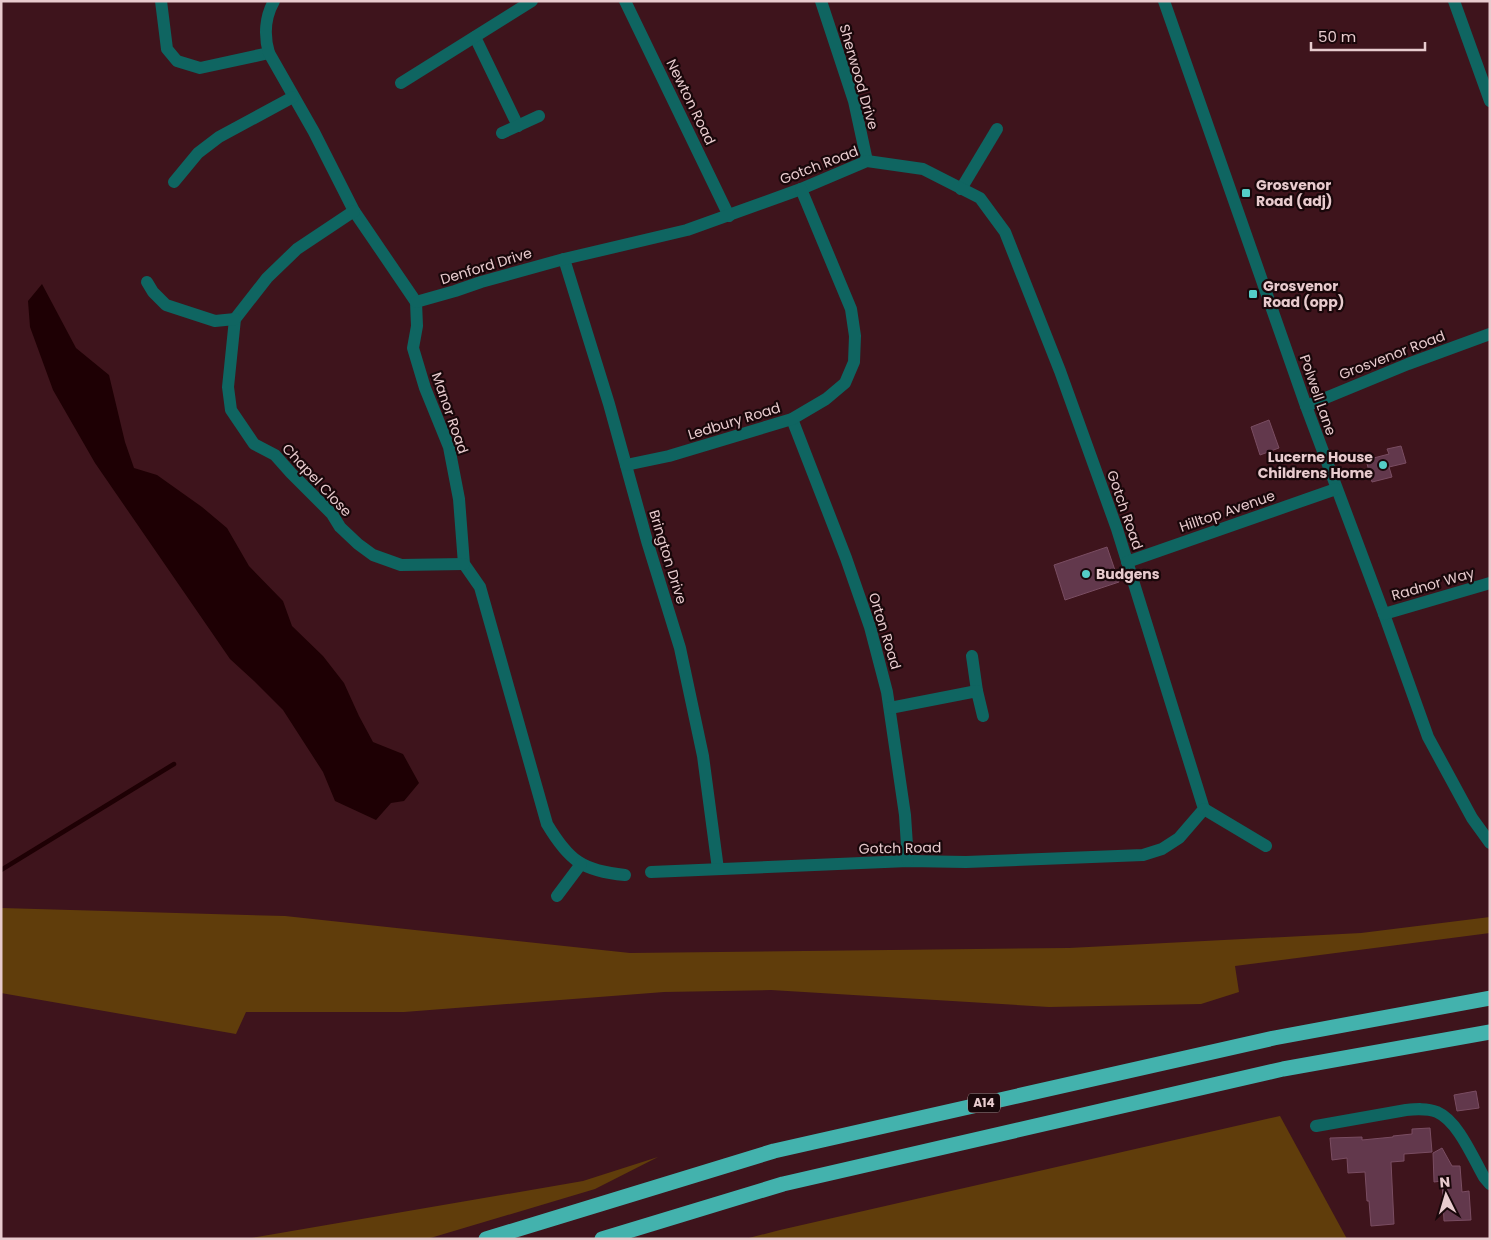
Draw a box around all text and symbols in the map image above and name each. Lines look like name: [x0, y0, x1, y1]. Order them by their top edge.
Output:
scale bar: [1311, 20, 1425, 52]
street label: Sherwood Drive: [834, 22, 884, 132]
text: 50 m: [1318, 26, 1356, 47]
street label: Newton Road: [662, 56, 720, 148]
street label: Gotch Road: [777, 141, 861, 189]
place label: Grosvenor Road (adj): [1256, 175, 1333, 211]
marker: Grosvenor Road (adj): [1240, 187, 1252, 199]
street label: Denford Drive: [438, 243, 534, 289]
place label: Grosvenor Road (opp): [1263, 276, 1344, 312]
marker: Grosvenor Road (opp): [1247, 288, 1259, 300]
street label: Grosvenor Road: [1336, 326, 1448, 384]
street label: Polwell Lane: [1295, 352, 1341, 438]
street label: Manor Road: [427, 370, 473, 456]
street label: Ledbury Road: [685, 397, 783, 445]
street label: Chapel Close: [278, 439, 357, 521]
place label: Lucerne House Childrens Home: [1258, 447, 1373, 483]
marker: Lucerne House Childrens Home: [1377, 459, 1389, 471]
street label: Gotch Road: [1102, 468, 1148, 552]
street label: Hilltop Avenue: [1177, 485, 1278, 537]
street label: Brington Drive: [644, 507, 692, 607]
street label: Radnor Way: [1389, 563, 1477, 605]
place label: Budgens: [1096, 564, 1160, 584]
marker: Budgens: [1080, 568, 1092, 580]
street label: Orton Road: [864, 590, 906, 672]
street label: Gotch Road: [859, 837, 941, 859]
road number: A14: [968, 1094, 1000, 1112]
north arrow: [1421, 1170, 1471, 1220]
text: N: [1439, 1172, 1451, 1192]

